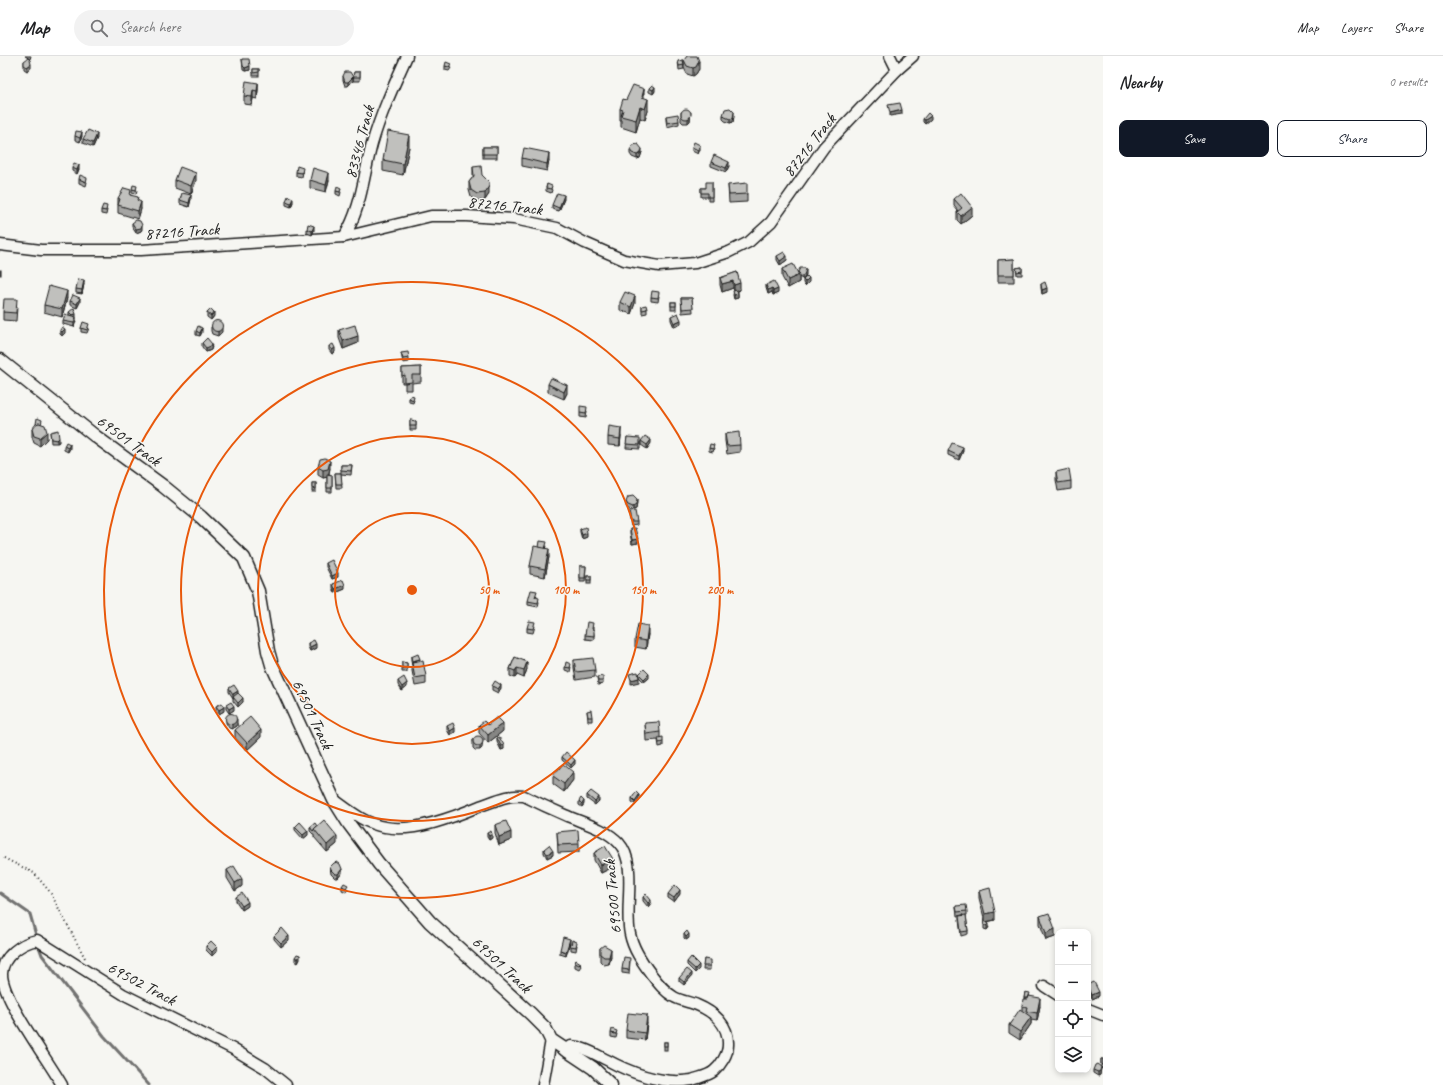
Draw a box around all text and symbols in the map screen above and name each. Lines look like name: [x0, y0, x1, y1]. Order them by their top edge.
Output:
search box: [74, 10, 354, 46]
text: Map: [20, 16, 50, 40]
icon: search: [88, 17, 110, 39]
text: Search here: [120, 18, 181, 37]
text: Map: [1297, 19, 1319, 36]
text: Layers: [1341, 19, 1372, 36]
text: Share: [1394, 19, 1423, 36]
text: Nearby: [1119, 72, 1162, 93]
text: 0 results: [1389, 74, 1427, 90]
street label: 83346 Track: [340, 102, 380, 181]
street label: 87216 Track: [778, 108, 842, 181]
button: Save: [1119, 120, 1269, 157]
button: Share: [1277, 120, 1427, 157]
street label: 87216 Track: [467, 191, 545, 220]
street label: 87216 Track: [144, 218, 222, 245]
street label: 69501 Track: [92, 410, 166, 472]
text: 50 m: [479, 582, 500, 598]
text: 100 m: [553, 582, 580, 598]
text: 150 m: [630, 582, 657, 598]
text: 200 m: [707, 582, 734, 598]
centre of rings: [405, 583, 419, 597]
street label: 69501 Track: [287, 676, 339, 754]
street label: 69500 Track: [599, 857, 626, 935]
map controls: [1055, 929, 1091, 1073]
button: +: [1055, 929, 1091, 965]
street label: 69501 Track: [467, 931, 537, 999]
street label: 69502 Track: [104, 957, 181, 1011]
button: −: [1055, 965, 1091, 1001]
button: locate: [1055, 1001, 1091, 1037]
button: layers: [1055, 1037, 1091, 1073]

